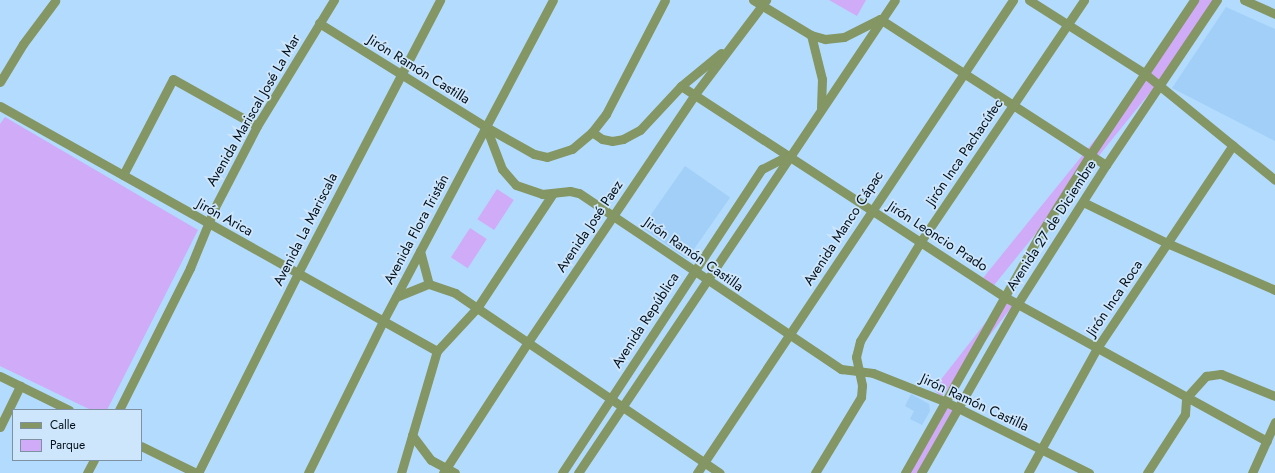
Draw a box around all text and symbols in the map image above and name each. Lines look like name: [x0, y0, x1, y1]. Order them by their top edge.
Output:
street label: Avenida Mariscal José La Mar: [203, 31, 303, 189]
street label: Jirón Ramón Castilla: [365, 31, 473, 107]
street label: Jirón Inca Pachacútec: [922, 95, 1006, 209]
street label: Avenida 27 de Diciembre: [1003, 157, 1099, 293]
street label: Avenida Manco Cápac: [800, 168, 886, 288]
street label: Avenida La Mariscala: [269, 170, 341, 288]
street label: Avenida Flora Tristán: [380, 171, 452, 287]
street label: Avenida José Paez: [552, 177, 626, 275]
street label: Jirón Arica: [194, 195, 256, 239]
street label: Jirón Leoncio Prado: [885, 197, 991, 275]
street label: Jirón Ramón Castilla: [641, 213, 747, 295]
street label: Jirón Inca Roca: [1082, 257, 1146, 339]
street label: Avenida República: [608, 269, 682, 371]
street label: Jirón Ramón Castilla: [918, 370, 1032, 434]
legend: [12, 409, 142, 461]
text: Calle: [50, 416, 76, 434]
text: Parque: [50, 436, 85, 454]

